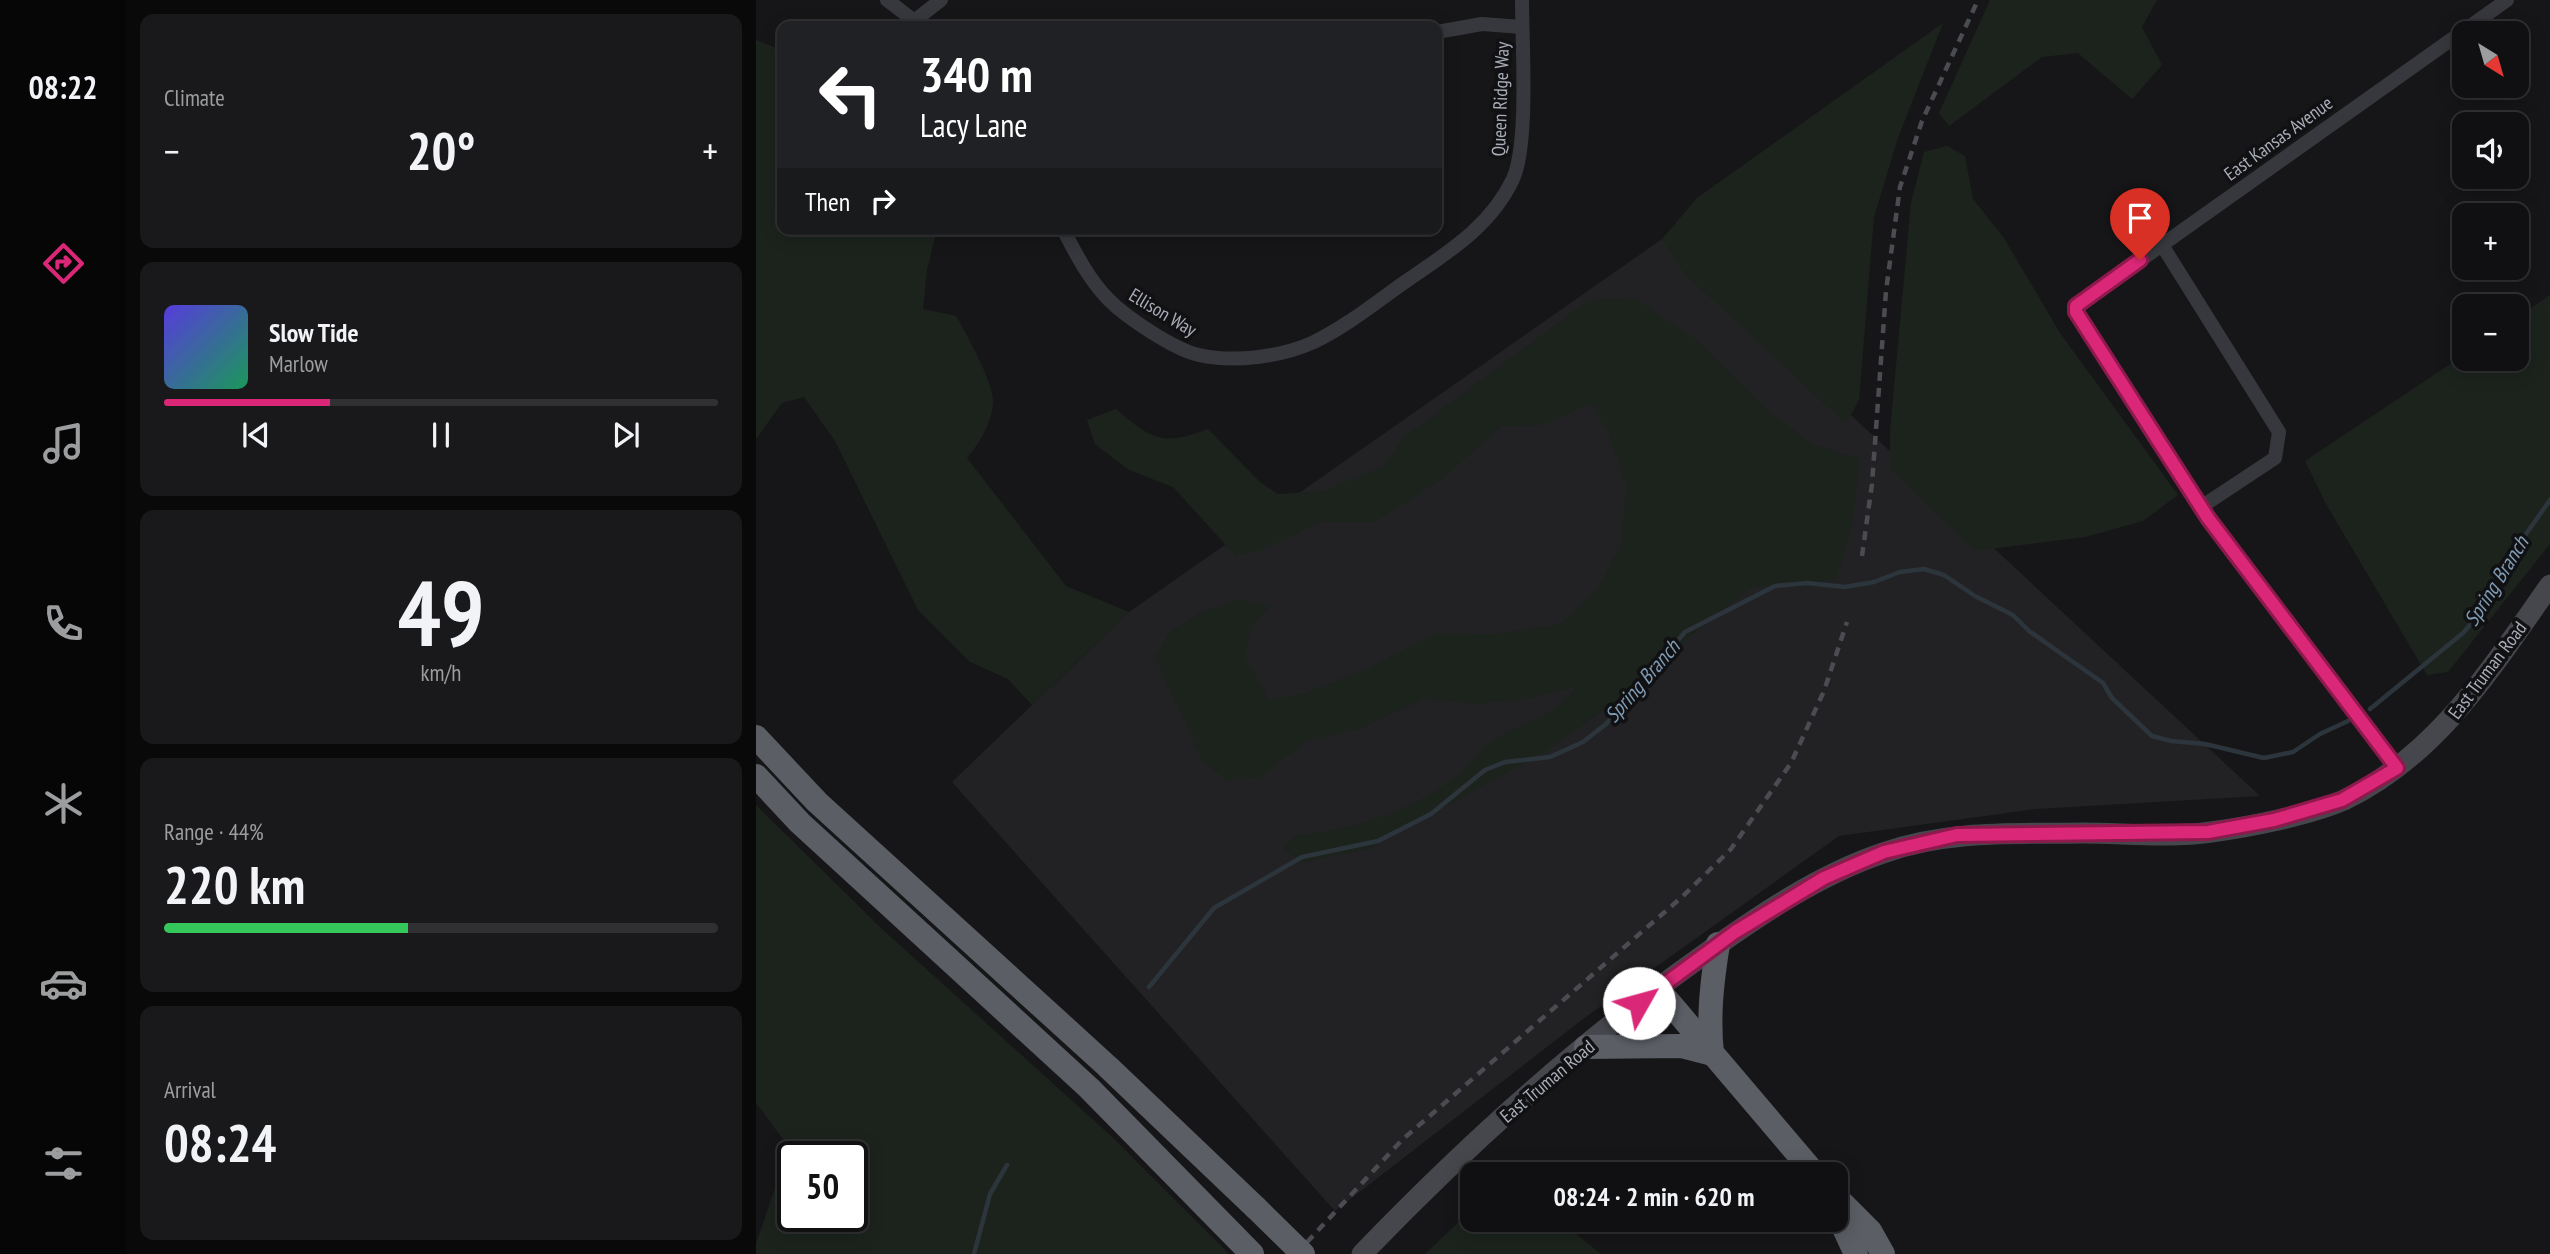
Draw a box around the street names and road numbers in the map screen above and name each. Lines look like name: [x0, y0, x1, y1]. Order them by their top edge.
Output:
street label: Queen Ridge Way: [1486, 40, 1514, 157]
street label: East Kansas Avenue: [2219, 90, 2337, 185]
street label: Ellison Way: [1125, 282, 1202, 342]
street label: East Truman Road: [2443, 616, 2531, 724]
street label: East Truman Road: [1495, 1035, 1599, 1127]

